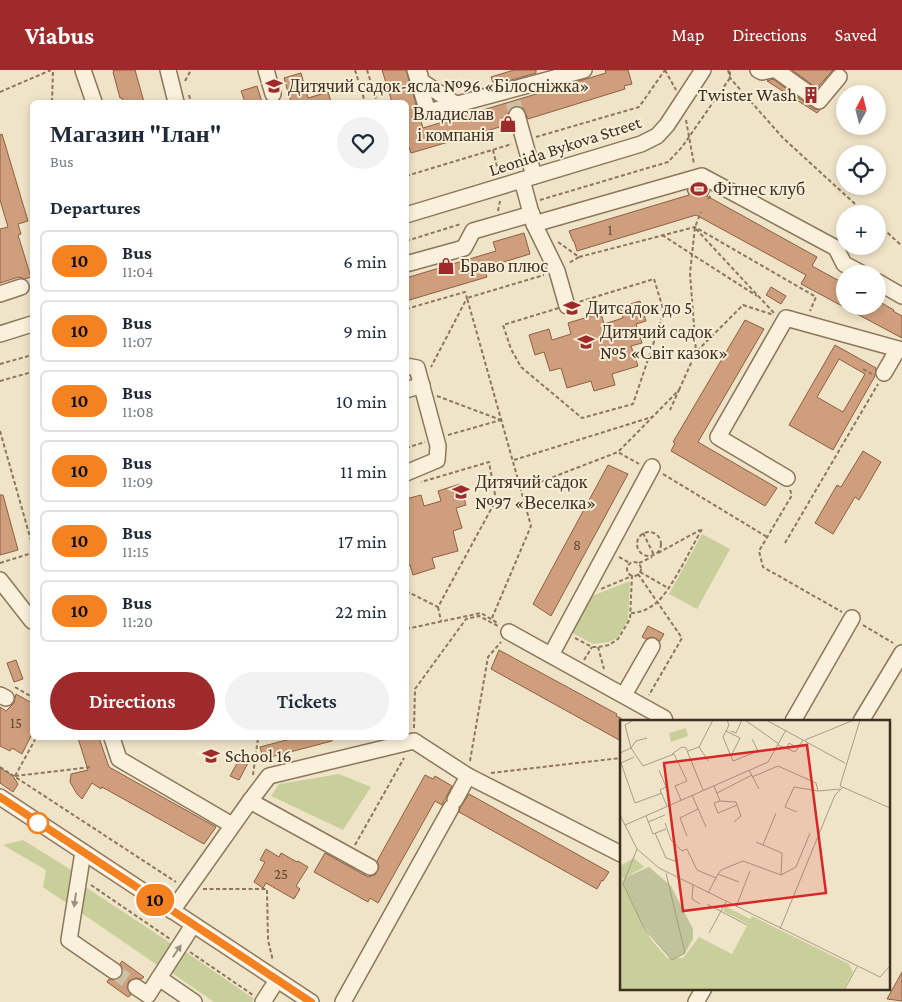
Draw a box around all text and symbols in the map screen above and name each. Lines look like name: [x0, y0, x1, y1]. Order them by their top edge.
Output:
text: Viabus: [25, 22, 94, 49]
text: Map: [672, 25, 704, 45]
text: Directions: [732, 25, 807, 45]
text: Saved: [835, 25, 877, 45]
school or university icon: Дитячий садок-ясла №96 «Білосніжка»: [264, 76, 284, 96]
place label: Дитячий садок-ясла №96 «Білосніжка»: [288, 76, 589, 96]
place label: Twister Wash: [698, 85, 797, 105]
building icon: Twister Wash: [801, 85, 821, 105]
north arrow: [836, 85, 886, 135]
map controls: [836, 85, 886, 315]
place label: Владислав і компанія: [413, 104, 494, 145]
street label: Leonida Bykova Street: [486, 112, 645, 180]
shop icon: Владислав і компанія: [498, 114, 518, 134]
button: heart: [337, 117, 389, 169]
text: Магазин "Ілан": [50, 120, 221, 147]
button: locate: [836, 145, 886, 195]
text: Bus: [50, 153, 74, 170]
sports icon: Фітнес клуб: [689, 179, 709, 199]
place label: Фітнес клуб: [713, 179, 805, 199]
text: Departures: [50, 197, 141, 218]
button: +: [836, 205, 886, 255]
house number: 1: [608, 222, 613, 238]
text: Bus: [122, 242, 152, 263]
text: 10: [71, 251, 88, 271]
text: 6 min: [343, 251, 387, 272]
shop icon: Браво плюс: [436, 256, 456, 276]
place label: Браво плюс: [460, 256, 548, 276]
text: 11:04: [122, 263, 154, 280]
button: −: [836, 265, 886, 315]
school or university icon: Дитсадок до 5: [562, 298, 582, 318]
place label: Дитсадок до 5: [586, 298, 693, 318]
text: Bus: [122, 312, 152, 333]
text: 10: [71, 321, 88, 341]
text: 9 min: [343, 321, 387, 342]
place label: Дитячий садок №5 «Світ казок»: [600, 322, 728, 363]
school or university icon: Дитячий садок №5 «Світ казок»: [576, 332, 596, 352]
text: 11:07: [122, 333, 152, 350]
text: Bus: [122, 382, 152, 403]
text: 10: [71, 391, 88, 411]
text: 10 min: [336, 391, 387, 412]
text: 11:08: [122, 403, 154, 420]
text: Bus: [122, 452, 152, 473]
text: 10: [71, 461, 88, 481]
text: 11 min: [340, 461, 387, 482]
place label: Дитячий садок №97 «Веселка»: [475, 472, 596, 513]
text: 11:09: [122, 473, 153, 490]
school or university icon: Дитячий садок №97 «Веселка»: [451, 482, 471, 502]
text: Bus: [122, 522, 152, 543]
text: 10: [71, 531, 88, 551]
text: 17 min: [338, 531, 387, 552]
house number: 8: [573, 537, 581, 553]
text: 11:15: [122, 543, 149, 560]
text: Bus: [122, 592, 152, 613]
text: 10: [71, 601, 88, 621]
text: 22 min: [335, 601, 387, 622]
text: 11:20: [122, 613, 153, 630]
button: Directions: [50, 672, 215, 730]
button: Tickets: [225, 672, 389, 730]
house number: 15: [10, 715, 22, 731]
inset map: [620, 720, 890, 990]
school or university icon: School 16: [201, 746, 221, 766]
place label: School 16: [225, 746, 292, 766]
unlabelled marker: [27, 812, 49, 834]
house number: 25: [274, 866, 288, 882]
line badge: 10: [132, 884, 178, 916]
text: 10: [146, 890, 164, 910]
one-way arrow: [71, 892, 79, 908]
one-way arrow: [172, 944, 181, 958]

